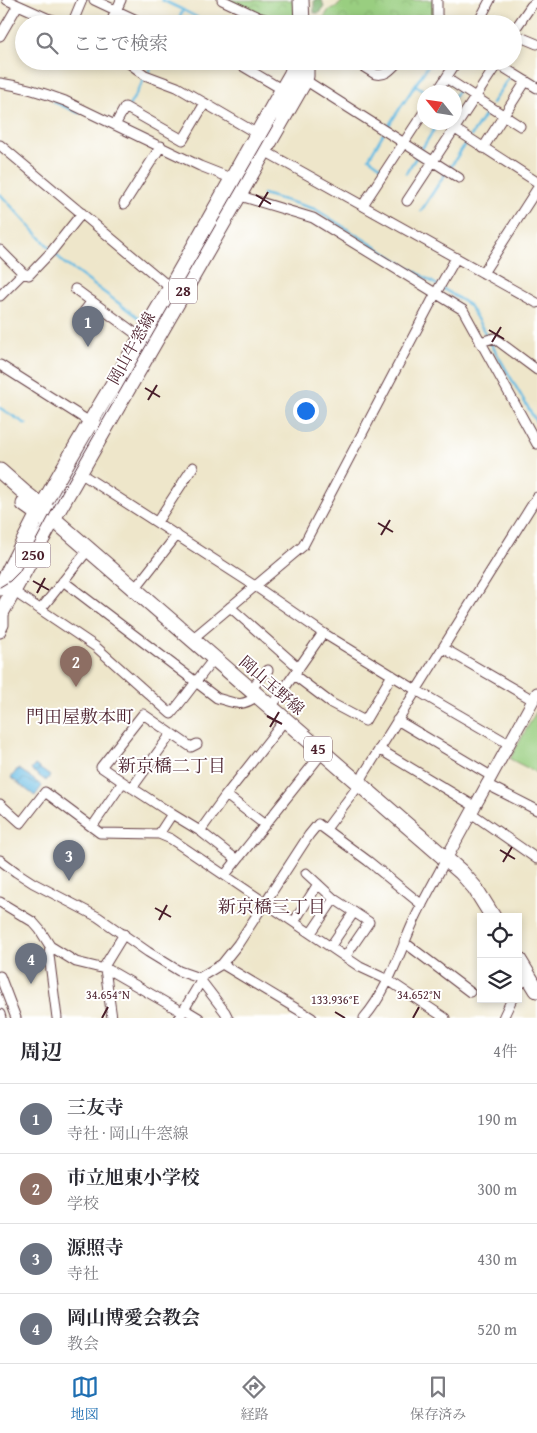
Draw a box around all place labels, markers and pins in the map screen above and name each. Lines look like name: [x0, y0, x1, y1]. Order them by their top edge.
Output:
pin: 1: [72, 306, 104, 347]
pin: 2: [60, 646, 92, 687]
pin: 3: [53, 840, 85, 881]
pin: 4: [15, 943, 47, 984]

